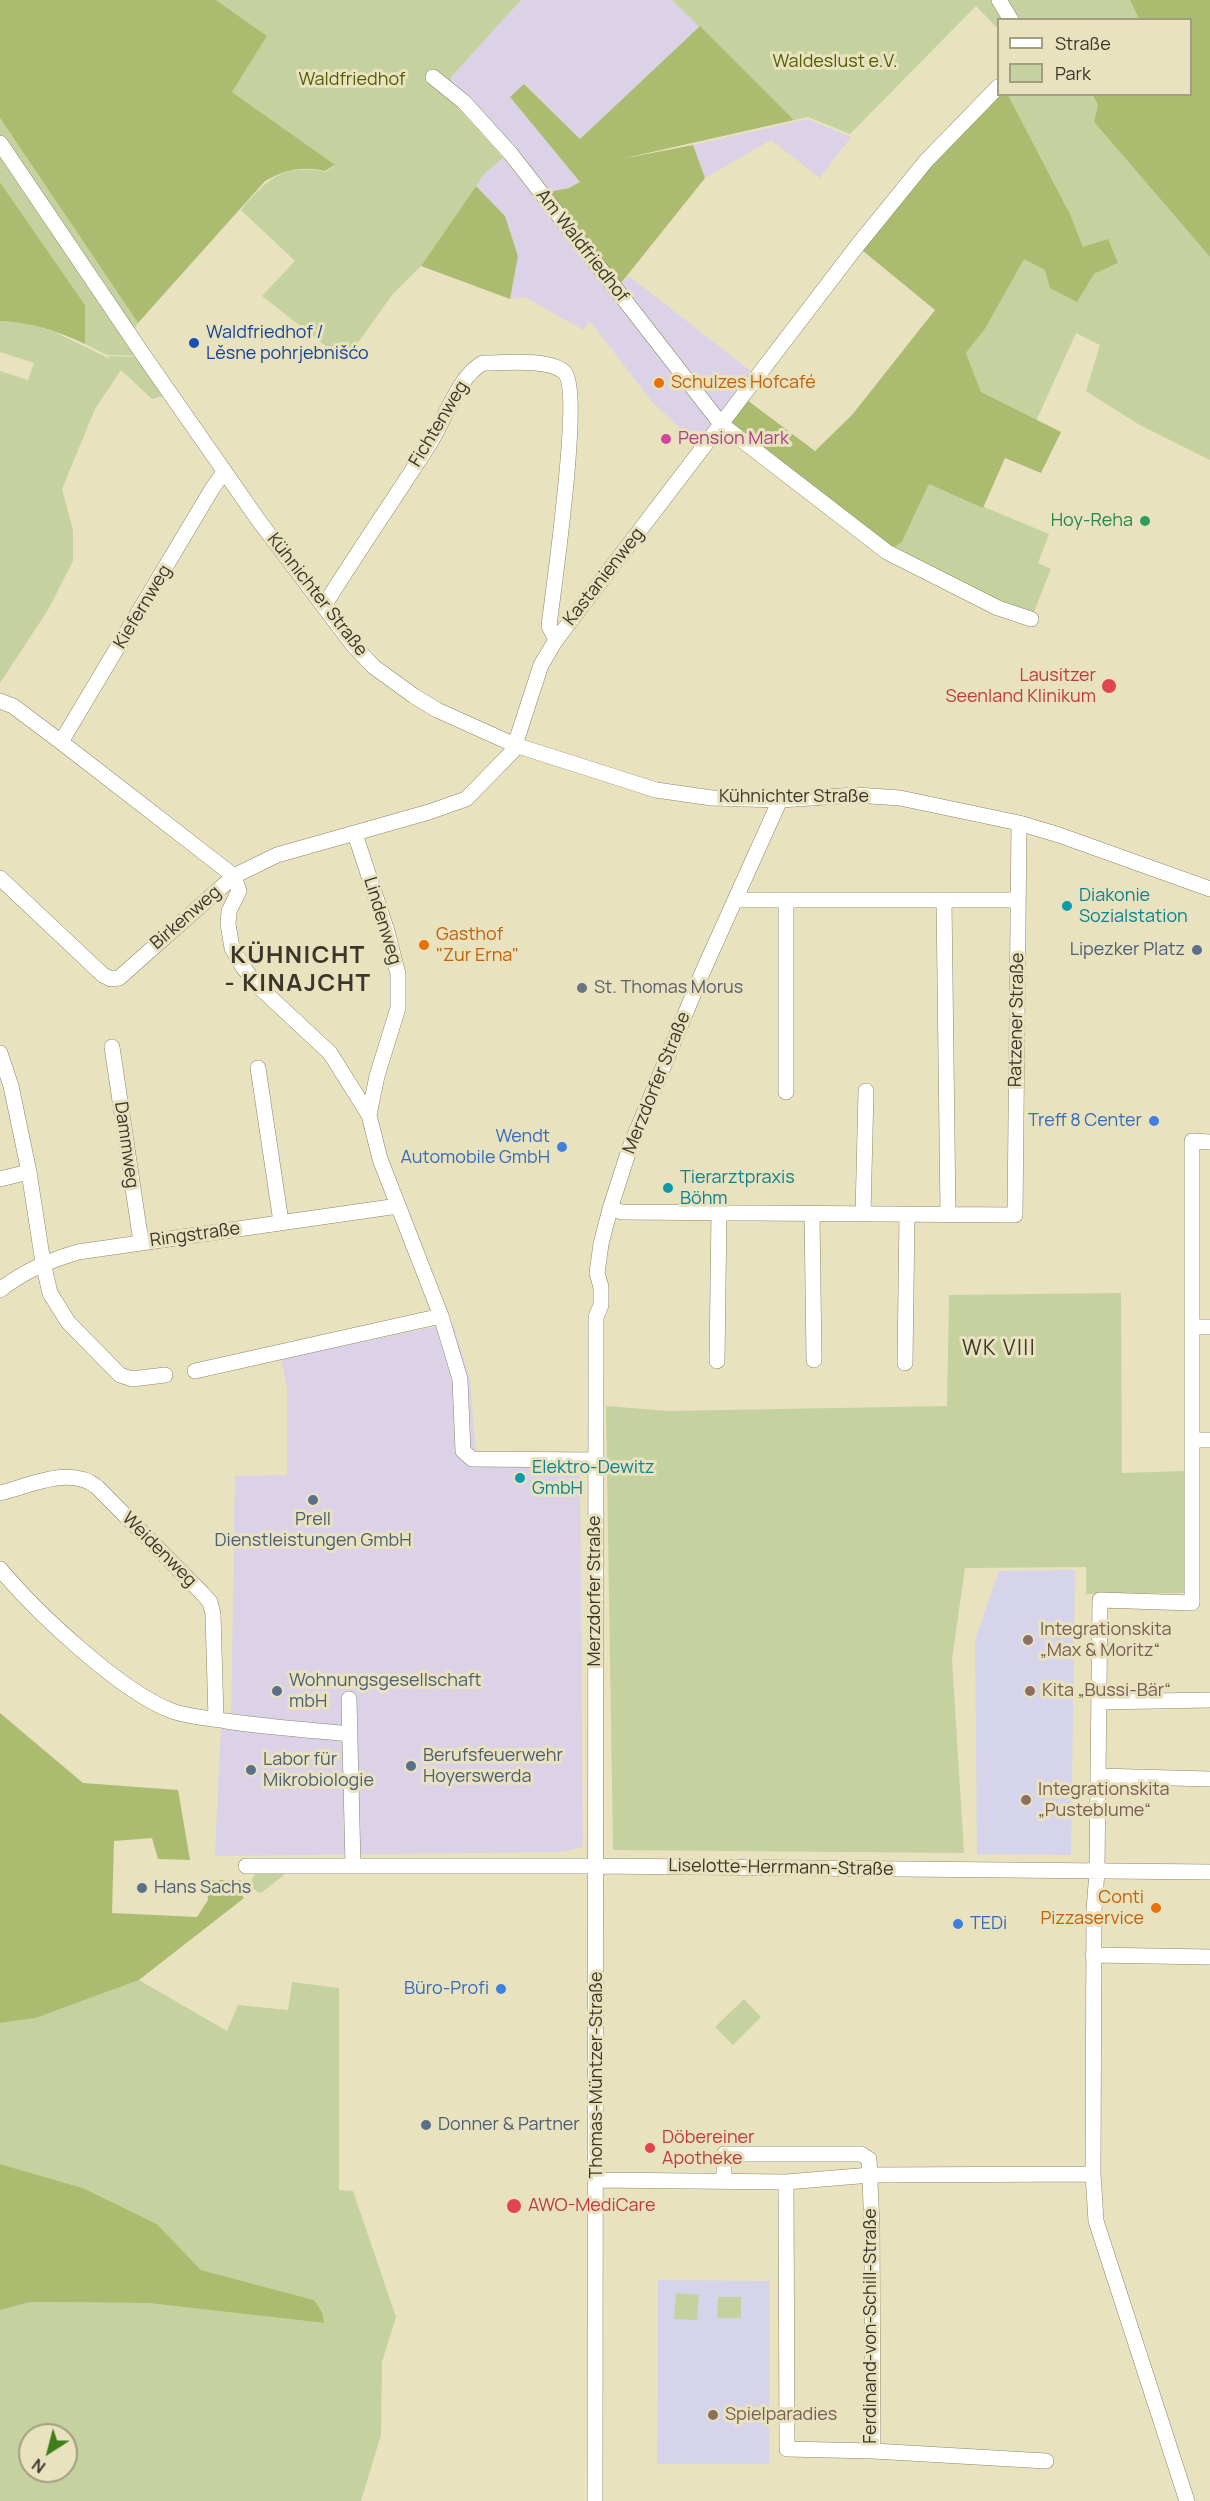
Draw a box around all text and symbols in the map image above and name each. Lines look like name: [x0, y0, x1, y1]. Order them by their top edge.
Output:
legend: [997, 18, 1192, 96]
text: Straße: [1055, 31, 1111, 55]
park label: Waldeslust e.V.: [772, 51, 898, 73]
text: Park: [1055, 61, 1091, 85]
park label: Waldfriedhof: [299, 69, 405, 91]
street label: Am Waldfriedhof: [531, 185, 633, 307]
place label: Waldfriedhof / Lěsne pohrjebnišćo: [206, 322, 369, 364]
marker: Waldfriedhof / Lěsne pohrjebnišćo: [187, 336, 201, 350]
place label: Schulzes Hofcafé: [671, 372, 816, 394]
marker: Schulzes Hofcafé: [652, 376, 666, 390]
street label: Fichtenweg: [405, 377, 473, 471]
place label: Pension Mark: [678, 428, 789, 450]
marker: Pension Mark: [659, 432, 673, 446]
place label: Hoy-Reha: [1051, 510, 1133, 532]
marker: Hoy-Reha: [1138, 514, 1152, 528]
street label: Kastanienweg: [559, 524, 649, 630]
street label: Kühnichter Straße: [262, 529, 372, 661]
street label: Kiefernweg: [110, 561, 176, 653]
place label: Lausitzer Seenland Klinikum: [945, 665, 1096, 708]
marker: Lausitzer Seenland Klinikum: [1100, 677, 1118, 695]
street label: Kühnichter Straße: [719, 786, 869, 808]
street label: Lindenweg: [358, 875, 406, 967]
street label: Birkenweg: [146, 882, 226, 954]
place label: Diakonie Sozialstation: [1079, 885, 1188, 928]
marker: Diakonie Sozialstation: [1060, 899, 1074, 913]
place label: Gasthof "Zur Erna": [436, 924, 519, 966]
marker: Gasthof "Zur Erna": [417, 938, 431, 952]
place label: Lipezker Platz: [1070, 939, 1185, 961]
district label: KÜHNICHT - KINAJCHT: [224, 942, 372, 998]
marker: Lipezker Platz: [1190, 943, 1204, 957]
street label: Ratzener Straße: [1005, 953, 1029, 1087]
place label: St. Thomas Morus: [594, 977, 743, 999]
marker: St. Thomas Morus: [575, 981, 589, 995]
street label: Merzdorfer Straße: [619, 1009, 695, 1157]
street label: Dammweg: [109, 1100, 143, 1190]
place label: Treff 8 Center: [1028, 1110, 1142, 1132]
marker: Treff 8 Center: [1147, 1114, 1161, 1128]
place label: Wendt Automobile GmbH: [400, 1126, 550, 1168]
marker: Wendt Automobile GmbH: [555, 1140, 569, 1154]
place label: Tierarztpraxis Böhm: [680, 1167, 795, 1210]
marker: Tierarztpraxis Böhm: [661, 1181, 675, 1195]
street label: Ringstraße: [148, 1218, 242, 1252]
district label: WK VIII: [962, 1336, 1036, 1362]
place label: Elektro-Dewitz GmbH: [532, 1457, 655, 1500]
marker: Elektro-Dewitz GmbH: [513, 1471, 527, 1485]
marker: Prell Dienstleistungen GmbH: [306, 1493, 320, 1507]
street label: Weidenweg: [117, 1508, 201, 1592]
place label: Prell Dienstleistungen GmbH: [215, 1509, 411, 1552]
street label: Merzdorfer Straße: [584, 1515, 606, 1667]
place label: Integrationskita „Max & Moritz“: [1040, 1619, 1172, 1662]
marker: Integrationskita „Max & Moritz“: [1021, 1633, 1035, 1647]
place label: Wohnungsgesellschaft mbH: [289, 1670, 482, 1712]
place label: Kita „Bussi-Bär“: [1042, 1680, 1171, 1702]
marker: Wohnungsgesellschaft mbH: [270, 1684, 284, 1698]
marker: Kita „Bussi-Bär“: [1023, 1684, 1037, 1698]
place label: Berufsfeuerwehr Hoyerswerda: [423, 1745, 563, 1788]
place label: Labor für Mikrobiologie: [263, 1749, 374, 1792]
marker: Berufsfeuerwehr Hoyerswerda: [404, 1759, 418, 1773]
marker: Labor für Mikrobiologie: [244, 1763, 258, 1777]
place label: Integrationskita „Pusteblume“: [1038, 1779, 1170, 1822]
marker: Integrationskita „Pusteblume“: [1019, 1793, 1033, 1807]
street label: Liselotte-Herrmann-Straße: [668, 1855, 894, 1881]
place label: Hans Sachs: [154, 1877, 251, 1899]
marker: Hans Sachs: [135, 1881, 149, 1895]
place label: Conti Pizzaservice: [1040, 1887, 1144, 1930]
marker: Conti Pizzaservice: [1149, 1901, 1163, 1915]
place label: TEDi: [970, 1913, 1007, 1935]
marker: TEDi: [951, 1917, 965, 1931]
street label: Thomas-Müntzer-Straße: [586, 1971, 608, 2179]
place label: Büro-Profi: [404, 1978, 489, 2000]
marker: Büro-Profi: [494, 1982, 508, 1996]
place label: Donner & Partner: [438, 2114, 580, 2136]
marker: Donner & Partner: [419, 2118, 433, 2132]
place label: Döbereiner Apotheke: [662, 2127, 755, 2170]
marker: Döbereiner Apotheke: [643, 2141, 657, 2155]
place label: AWO-MediCare: [528, 2195, 655, 2217]
marker: AWO-MediCare: [505, 2197, 523, 2215]
street label: Ferdinand-von-Schill-Straße: [860, 2208, 882, 2444]
place label: Spielparadies: [725, 2404, 837, 2426]
marker: Spielparadies: [706, 2408, 720, 2422]
north arrow: [18, 2423, 78, 2483]
text: N: [27, 2454, 50, 2478]

